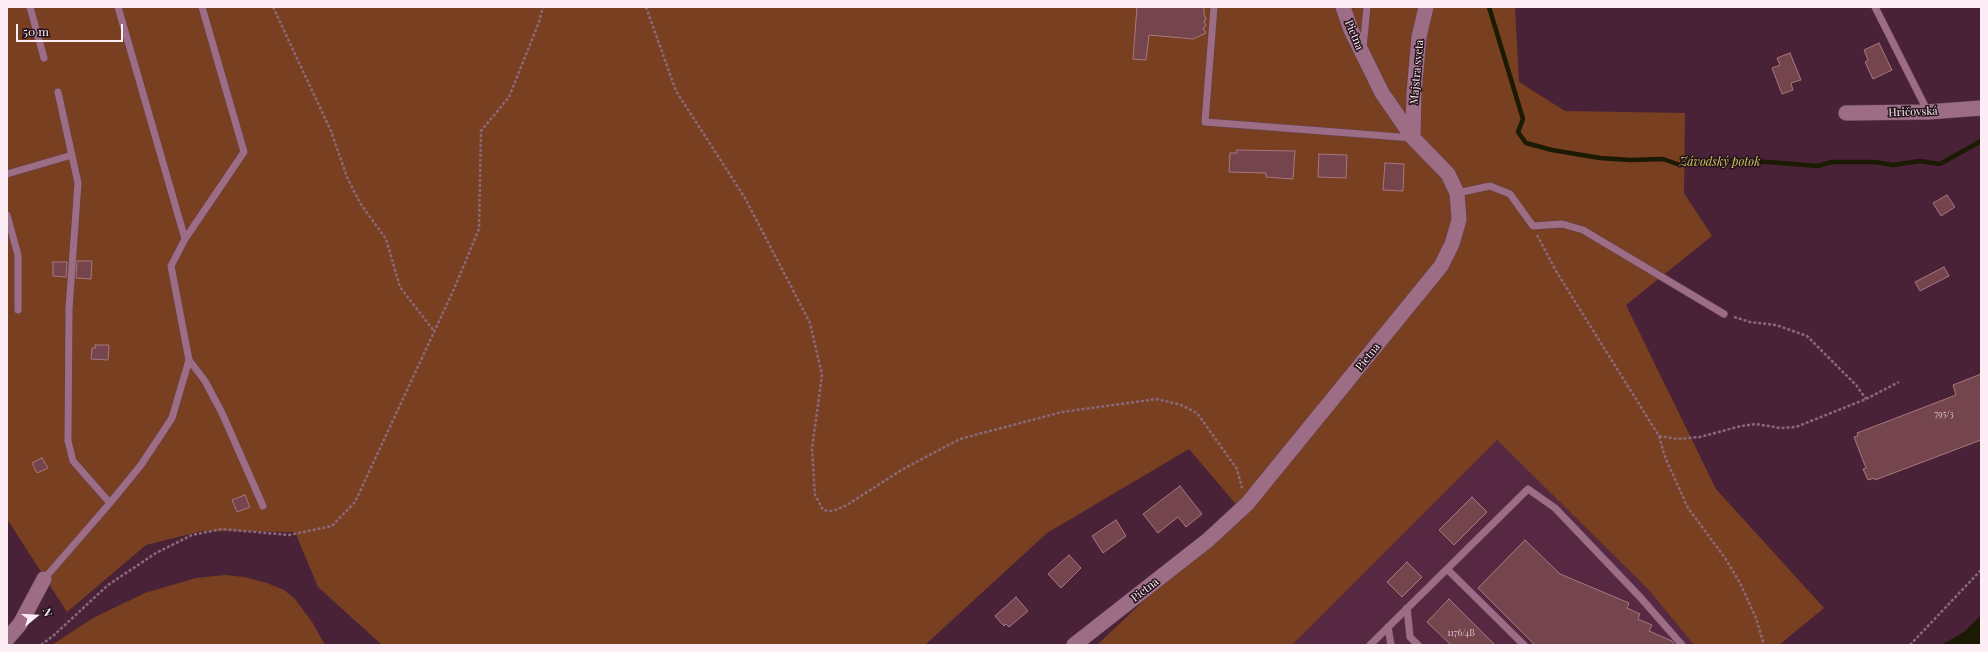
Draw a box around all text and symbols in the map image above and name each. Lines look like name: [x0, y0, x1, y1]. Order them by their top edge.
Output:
scale bar: [18, 16, 125, 42]
street label: Pietna: [1342, 18, 1366, 52]
text: 50 m: [23, 23, 49, 39]
street label: Majstra sveta: [1408, 39, 1426, 105]
street label: Hričovská: [1888, 105, 1938, 119]
water label: Závodský potok: [1680, 155, 1760, 169]
street label: Pietna: [1353, 341, 1383, 373]
house number: 795/3: [1934, 409, 1954, 419]
street label: Pietna: [1129, 575, 1161, 605]
north arrow: [16, 596, 56, 636]
text: N: [40, 606, 56, 618]
house number: 1176/4B: [1447, 628, 1475, 638]

